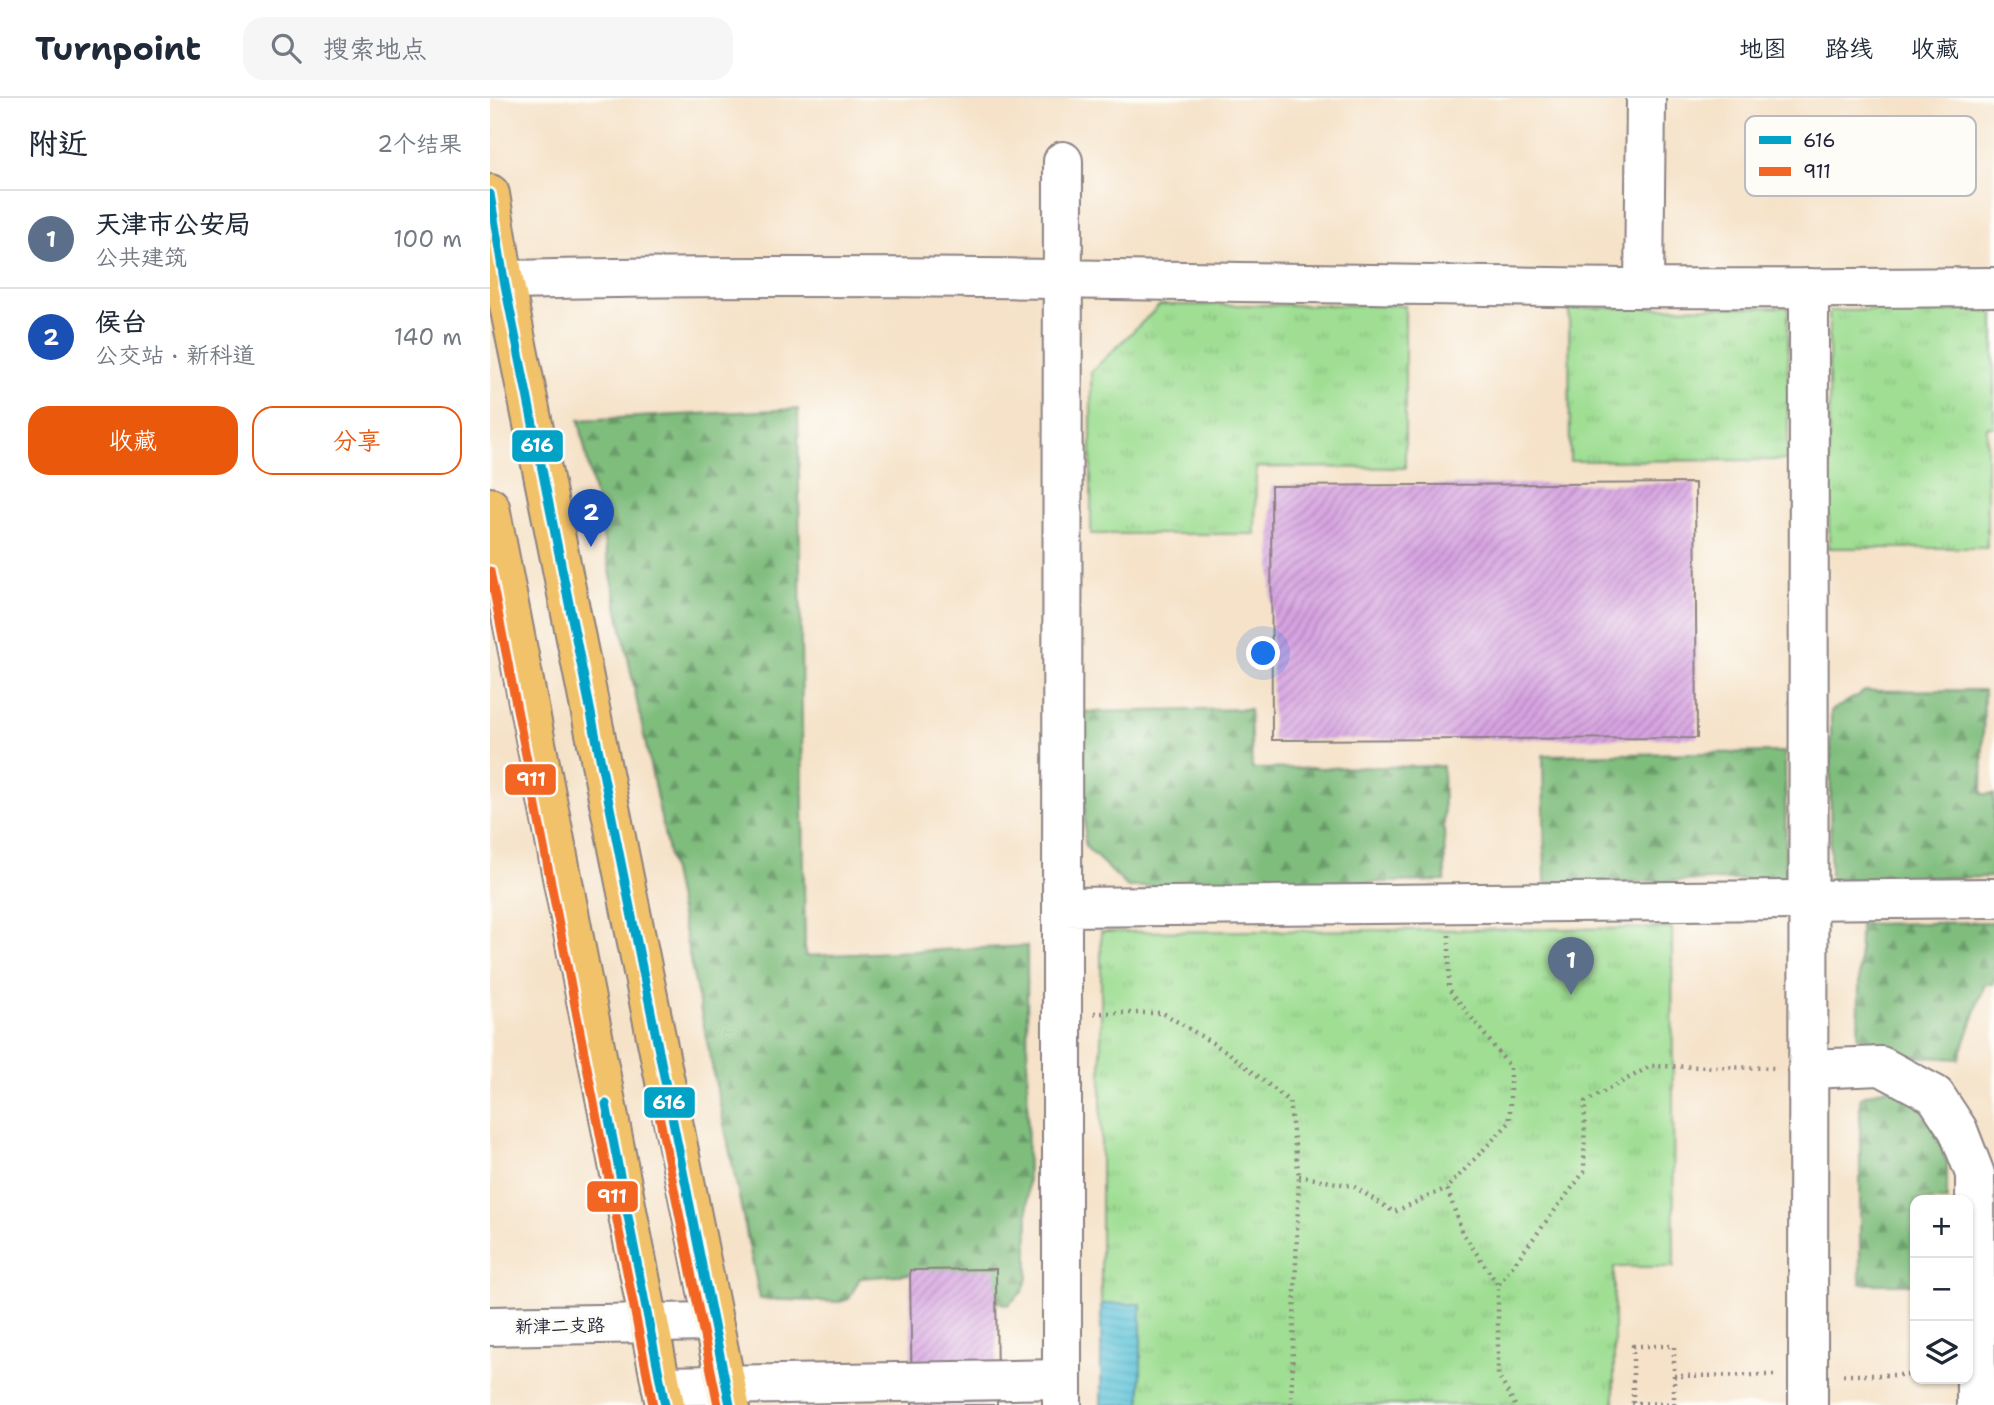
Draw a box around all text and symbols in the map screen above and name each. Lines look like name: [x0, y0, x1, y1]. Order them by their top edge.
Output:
search box: [243, 17, 733, 80]
text: Turnpoint: [35, 26, 201, 71]
icon: search: [267, 29, 305, 67]
text: 搜索地点: [323, 31, 427, 66]
text: 地图: [1739, 33, 1787, 65]
text: 路线: [1825, 33, 1873, 65]
text: 收藏: [1911, 33, 1959, 65]
legend: [1745, 116, 1976, 196]
text: 附近: [28, 123, 88, 164]
text: 616: [1803, 128, 1835, 153]
text: 2个结果: [377, 129, 462, 159]
text: 911: [1803, 159, 1831, 184]
text: 天津市公安局: [95, 206, 251, 241]
text: 1: [46, 224, 56, 254]
text: 100 m: [393, 224, 462, 254]
text: 公共建筑: [95, 242, 187, 272]
text: 侯台: [95, 304, 147, 339]
text: 2: [43, 322, 59, 352]
text: 140 m: [394, 322, 462, 352]
text: 公交站 · 新科道: [95, 340, 255, 370]
button: 收藏: [28, 406, 238, 475]
button: 分享: [252, 406, 462, 475]
line badge: 616: [511, 429, 564, 463]
text: 616: [520, 433, 554, 458]
pin: 2: [568, 489, 614, 547]
your location: [1246, 636, 1280, 670]
line badge: 911: [504, 763, 557, 796]
text: 911: [516, 767, 546, 792]
pin: 1: [1548, 937, 1594, 995]
line badge: 616: [643, 1086, 696, 1119]
text: 616: [652, 1090, 686, 1115]
line badge: 911: [586, 1180, 639, 1213]
text: 911: [597, 1184, 627, 1209]
map controls: [1910, 1195, 1973, 1384]
button: +: [1910, 1195, 1973, 1258]
button: −: [1910, 1258, 1973, 1321]
street label: 新津二支路: [515, 1313, 605, 1339]
button: layers: [1910, 1321, 1973, 1384]

